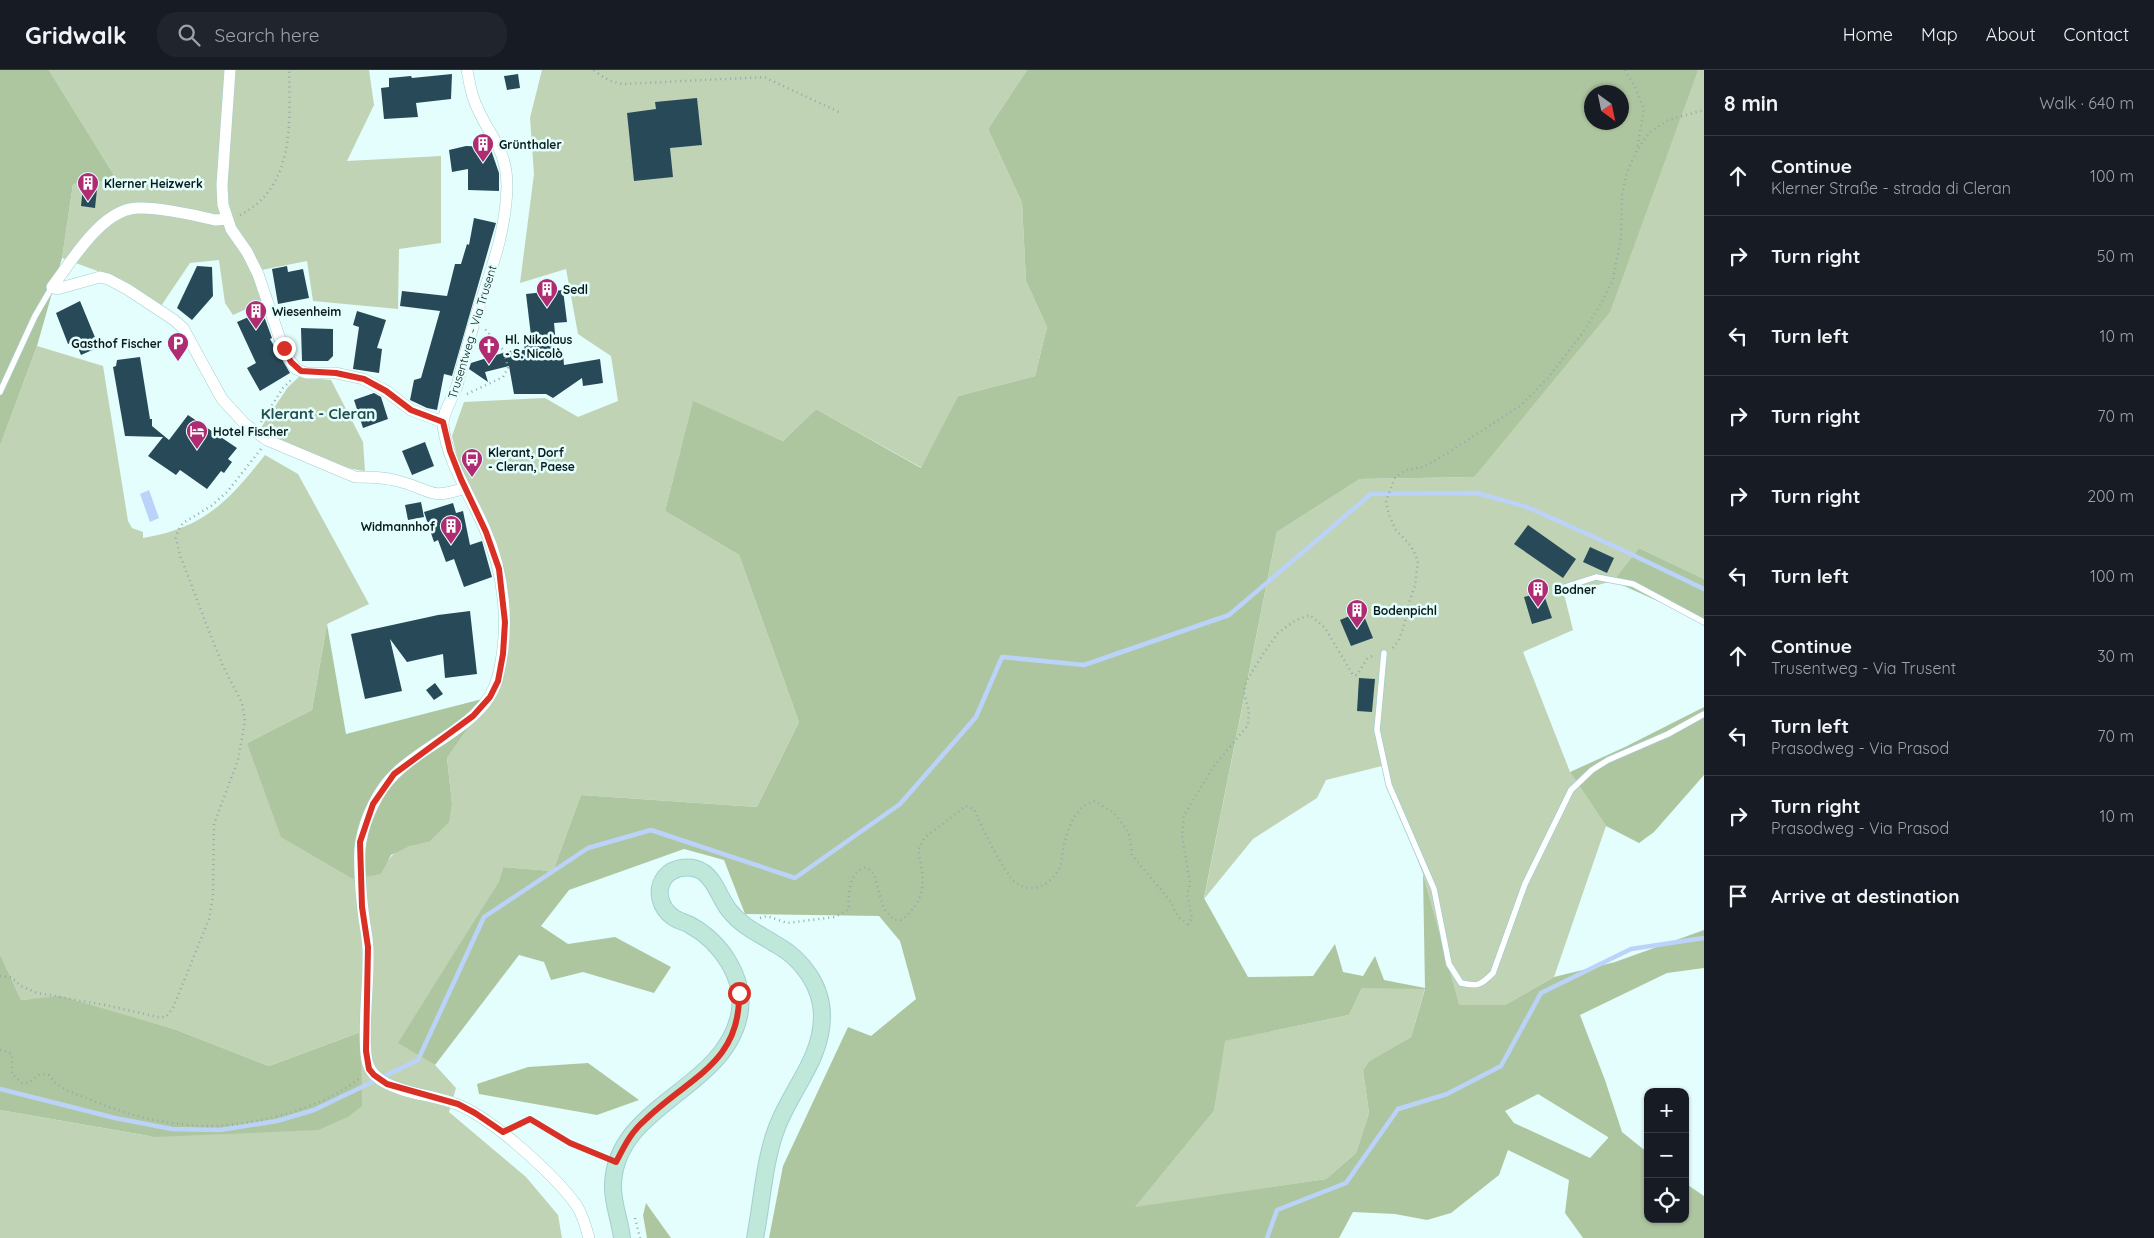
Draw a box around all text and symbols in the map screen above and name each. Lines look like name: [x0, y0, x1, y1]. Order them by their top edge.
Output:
search box: [157, 12, 507, 57]
text: Gridwalk: [25, 20, 127, 50]
icon: search: [175, 21, 203, 49]
text: Search here: [215, 23, 319, 47]
text: Home: [1843, 23, 1893, 46]
text: Map: [1921, 23, 1958, 46]
text: About: [1986, 23, 2036, 46]
text: Contact: [2064, 23, 2129, 46]
north arrow: [1584, 85, 1629, 130]
text: 8 min: [1724, 90, 1778, 116]
text: Walk · 640 m: [2039, 93, 2134, 113]
building icon: Grünthaler: [471, 132, 495, 163]
place label: Grünthaler: [499, 137, 562, 152]
text: Continue: [1771, 154, 1852, 178]
icon: ahead: [1724, 162, 1752, 190]
text: 100 m: [2090, 166, 2134, 186]
building icon: Klerner Heizwerk: [76, 171, 100, 202]
place label: Klerner Heizwerk: [104, 176, 203, 191]
text: Klerner Straße - strada di Cleran: [1771, 178, 2011, 198]
icon: right: [1724, 242, 1752, 270]
text: Turn right: [1771, 244, 1860, 268]
text: 50 m: [2097, 246, 2134, 266]
street label: Trusentweg - Via Trusent: [445, 263, 499, 401]
building icon: Sedl: [535, 277, 559, 308]
place label: Sedl: [563, 282, 588, 297]
building icon: Wiesenheim: [244, 299, 268, 330]
place label: Wiesenheim: [272, 304, 341, 319]
icon: left: [1724, 322, 1752, 350]
text: Turn left: [1771, 324, 1849, 348]
text: 10 m: [2100, 326, 2134, 346]
parking icon: Gasthof Fischer: [166, 331, 190, 362]
place label: Hl. Nikolaus - S. Nicolò: [505, 332, 573, 361]
church icon: Hl. Nikolaus - S. Nicolò: [477, 334, 501, 365]
place label: Gasthof Fischer: [71, 336, 162, 351]
route end: [273, 337, 296, 360]
icon: right: [1724, 402, 1752, 430]
district label: Klerant - Cleran: [261, 404, 375, 423]
text: Turn right: [1771, 404, 1860, 428]
text: 70 m: [2097, 406, 2134, 426]
hotel icon: Hotel Fischer: [185, 419, 209, 450]
place label: Hotel Fischer: [213, 424, 289, 439]
place label: Klerant, Dorf - Cleran, Paese: [488, 445, 575, 474]
bus stop icon: Klerant, Dorf - Cleran, Paese: [460, 447, 484, 478]
icon: right: [1724, 482, 1752, 510]
text: Turn right: [1771, 484, 1860, 508]
text: 200 m: [2087, 486, 2134, 506]
building icon: Widmannhof: [439, 514, 463, 545]
place label: Widmannhof: [361, 519, 436, 534]
icon: left: [1724, 562, 1752, 590]
text: Turn left: [1771, 564, 1849, 588]
text: 100 m: [2090, 566, 2134, 586]
building icon: Bodner: [1526, 577, 1550, 608]
place label: Bodner: [1554, 582, 1596, 597]
building icon: Bodenpichl: [1345, 598, 1369, 629]
place label: Bodenpichl: [1373, 603, 1437, 618]
text: Continue: [1771, 634, 1852, 658]
icon: ahead: [1724, 642, 1752, 670]
text: 30 m: [2097, 646, 2134, 666]
text: Trusentweg - Via Trusent: [1771, 658, 1956, 678]
text: Turn left: [1771, 714, 1849, 738]
icon: left: [1724, 722, 1752, 750]
text: 70 m: [2097, 726, 2134, 746]
text: Prasodweg - Via Prasod: [1771, 738, 1949, 758]
text: Turn right: [1771, 794, 1860, 818]
icon: right: [1724, 802, 1752, 830]
text: 10 m: [2100, 806, 2134, 826]
text: Prasodweg - Via Prasod: [1771, 818, 1949, 838]
icon: arrive: [1724, 882, 1752, 910]
text: Arrive at destination: [1771, 884, 1960, 908]
route start: [728, 982, 751, 1005]
map controls: [1644, 1088, 1689, 1223]
button: +: [1644, 1088, 1689, 1133]
button: −: [1644, 1133, 1689, 1178]
button: locate: [1644, 1178, 1689, 1223]

